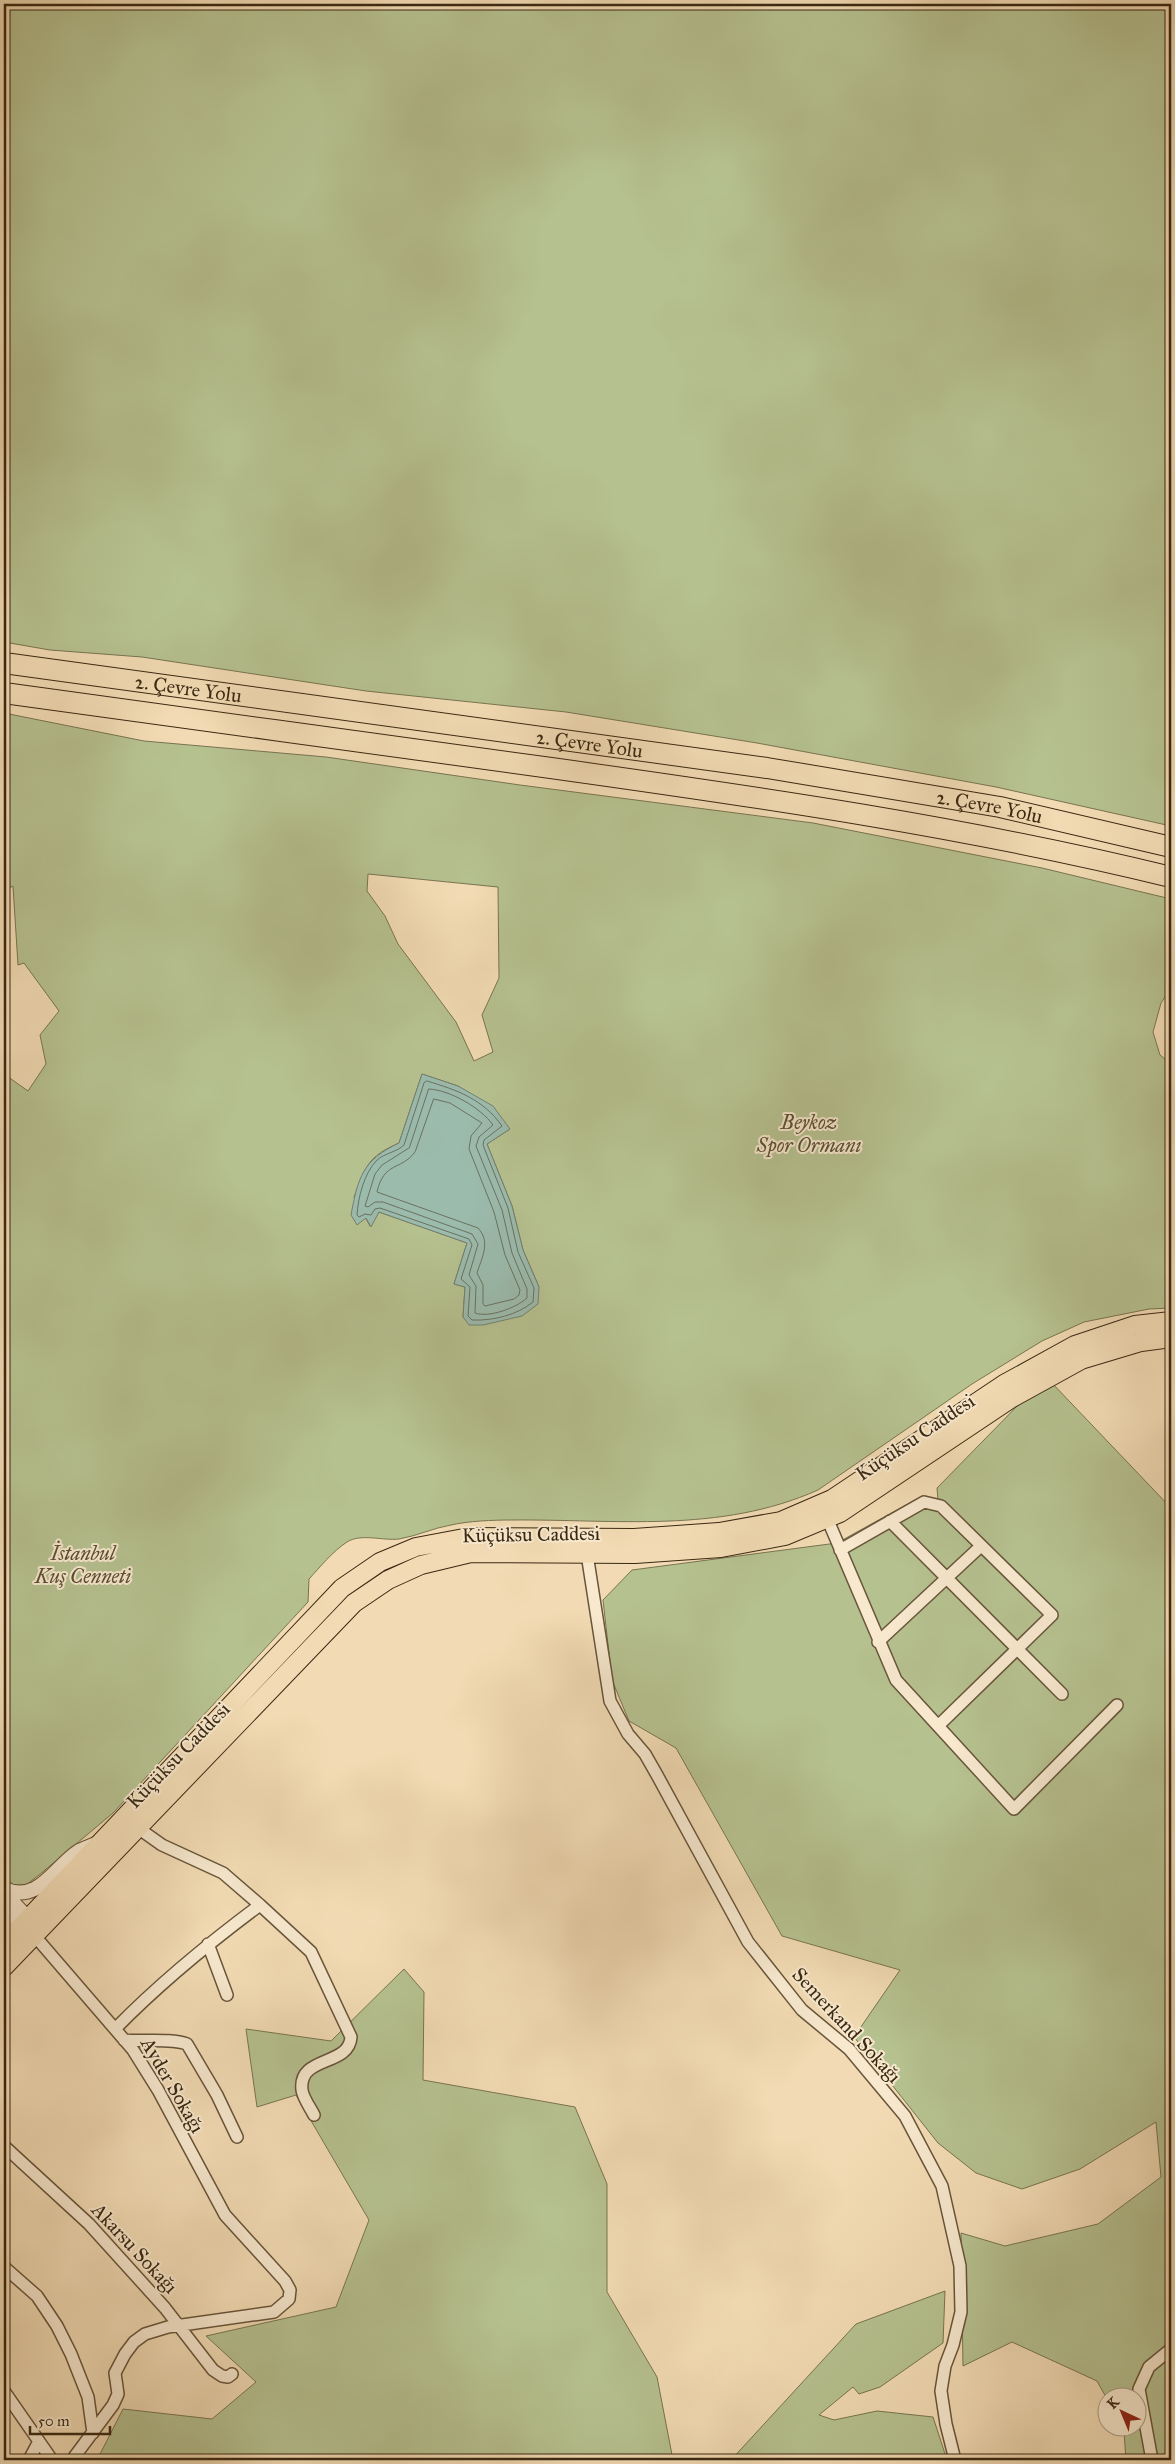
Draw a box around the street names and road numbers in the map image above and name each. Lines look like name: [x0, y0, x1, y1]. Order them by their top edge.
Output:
street label: 2. Çevre Yolu: [133, 669, 244, 708]
street label: 2. Çevre Yolu: [534, 724, 645, 763]
street label: 2. Çevre Yolu: [935, 785, 1045, 829]
street label: Küçüksu Caddesi: [851, 1388, 980, 1486]
street label: Küçüksu Caddesi: [462, 1521, 601, 1547]
street label: Küçüksu Caddesi: [121, 1697, 235, 1813]
street label: Semerkand Sokağı: [787, 1962, 907, 2089]
street label: Ayder Sokağı: [135, 2032, 210, 2138]
street label: Akarsu Sokağı: [86, 2197, 183, 2299]

